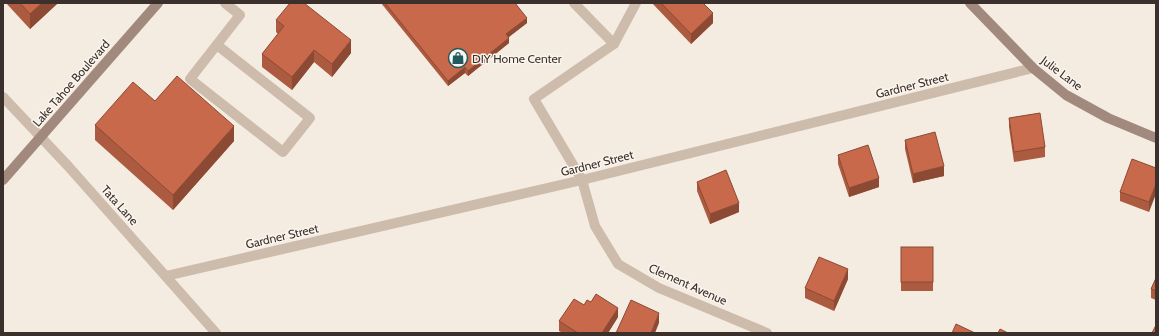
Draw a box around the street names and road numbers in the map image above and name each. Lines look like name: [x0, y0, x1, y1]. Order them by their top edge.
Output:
street label: Lake Tahoe Boulevard: [29, 37, 113, 129]
street label: Julie Lane: [1037, 52, 1086, 93]
street label: Gardner Street: [874, 69, 950, 101]
street label: Gardner Street: [559, 147, 635, 179]
street label: Tata Lane: [98, 182, 142, 228]
street label: Gardner Street: [244, 220, 320, 252]
street label: Clement Avenue: [646, 260, 730, 308]

